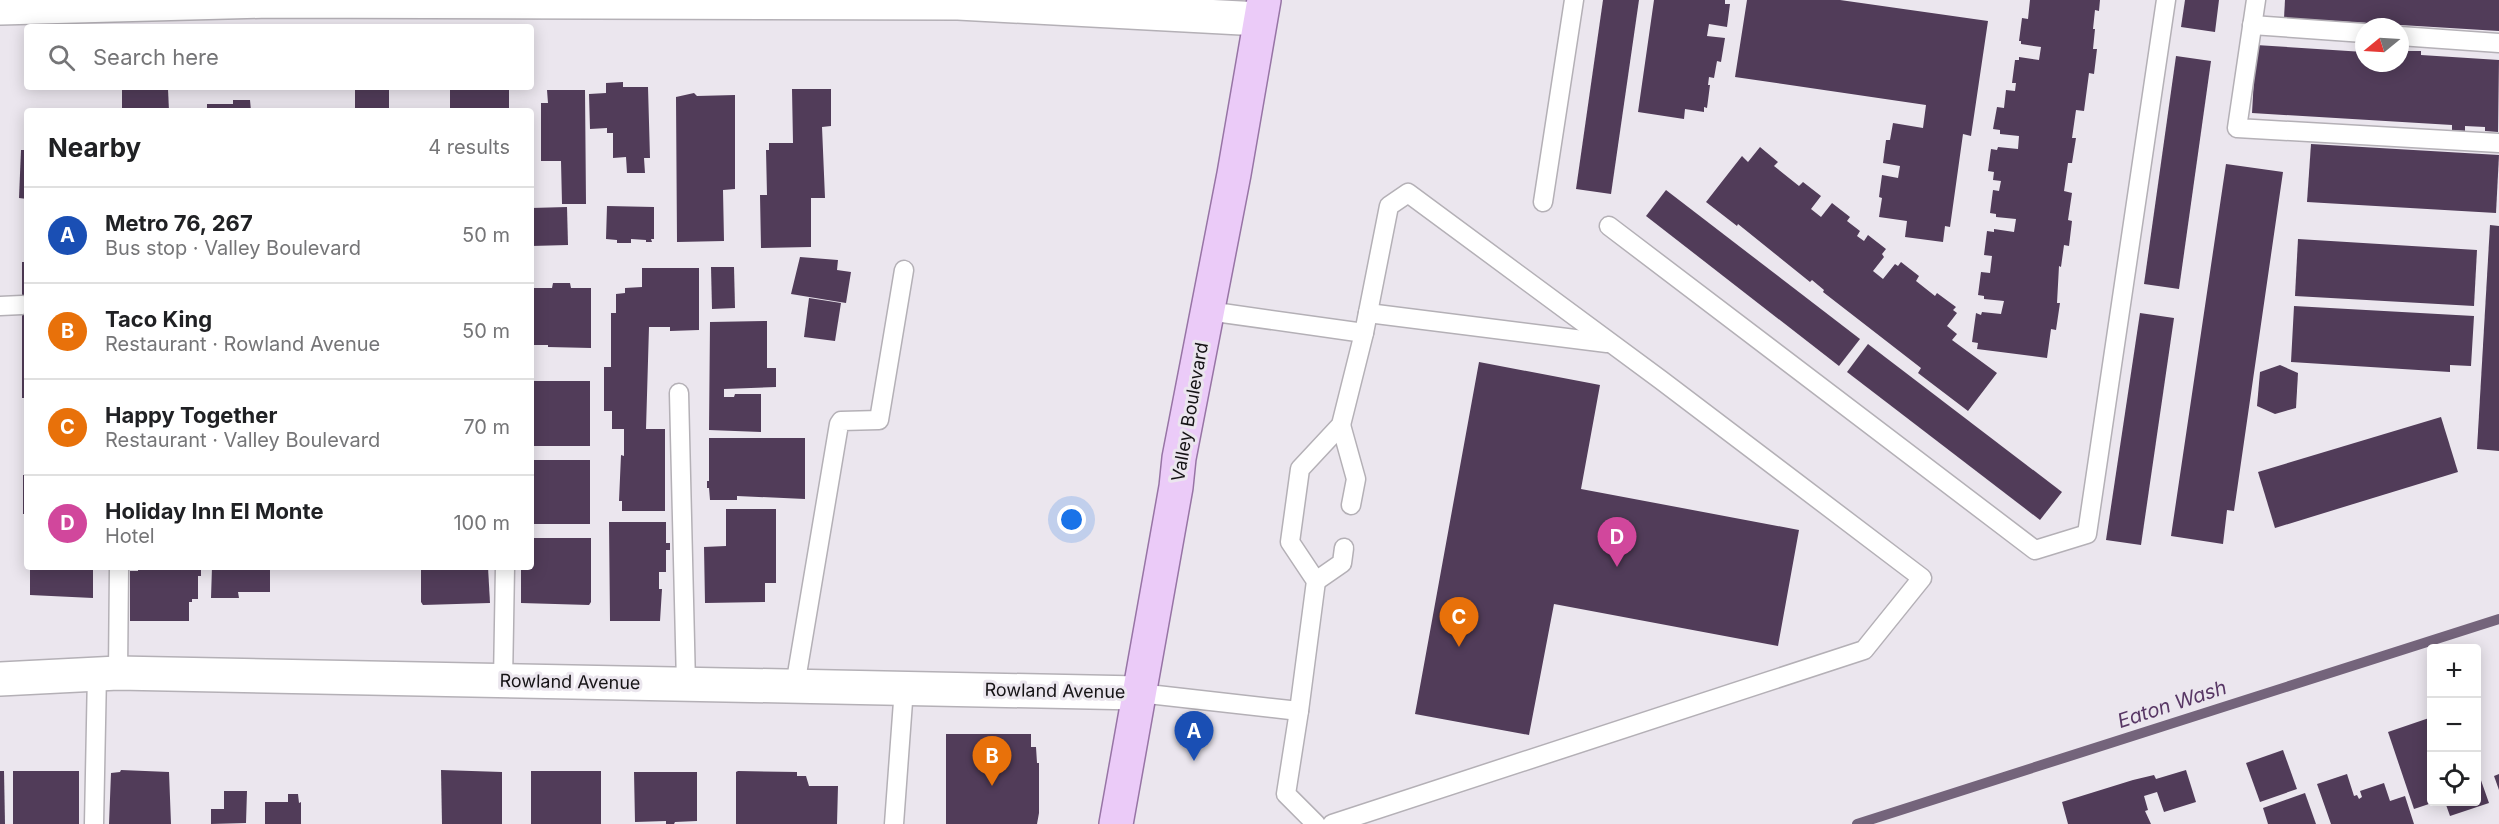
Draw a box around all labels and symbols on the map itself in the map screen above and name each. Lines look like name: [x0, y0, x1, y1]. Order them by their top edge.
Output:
north arrow: [2355, 18, 2409, 72]
street label: Valley Boulevard: [1167, 341, 1212, 483]
your location: [1057, 505, 1086, 534]
pin: D: [1598, 518, 1636, 567]
pin: C: [1440, 598, 1478, 647]
street label: Rowland Avenue: [499, 670, 641, 693]
water label: Eaton Wash: [2114, 675, 2230, 733]
street label: Rowland Avenue: [984, 679, 1126, 702]
pin: A: [1174, 712, 1214, 761]
pin: B: [972, 736, 1012, 786]

